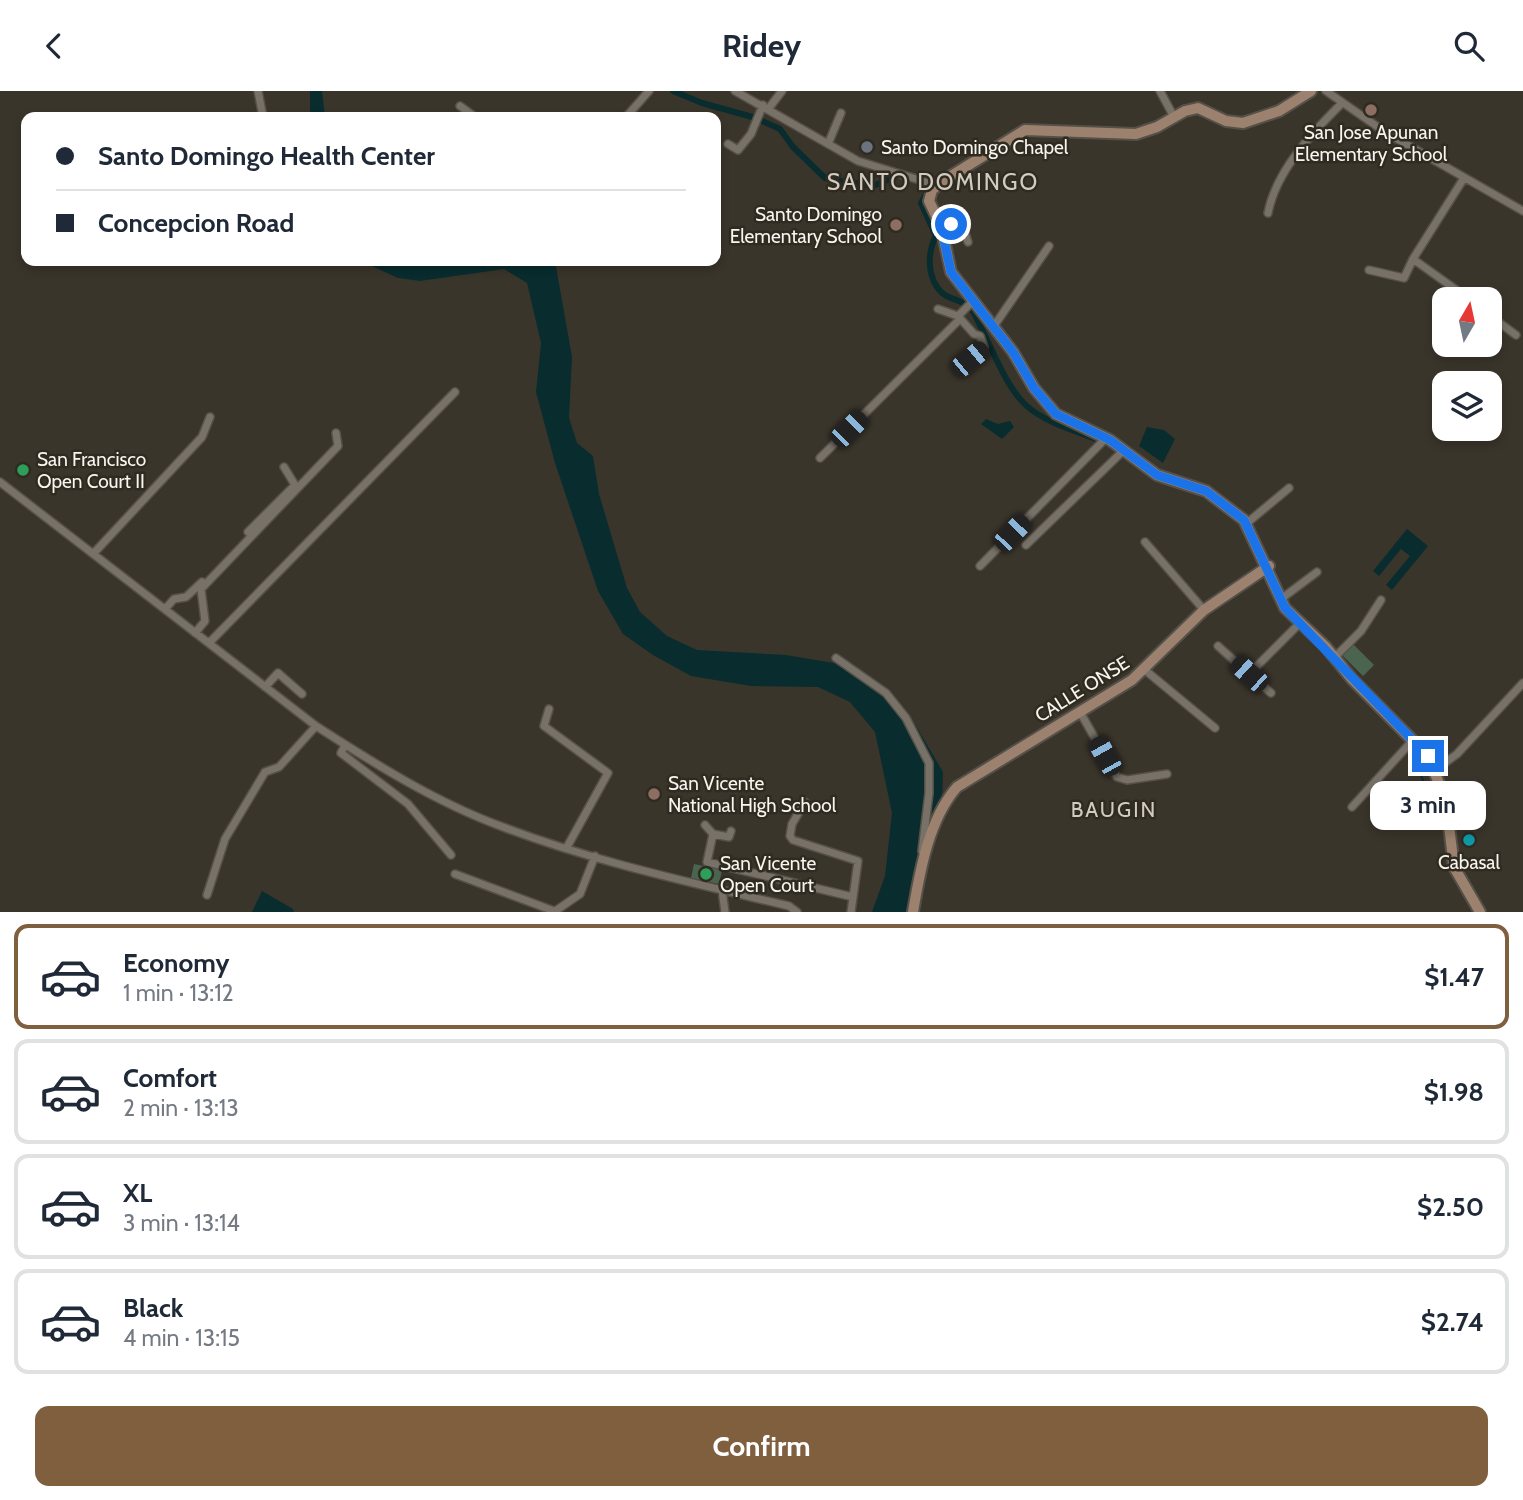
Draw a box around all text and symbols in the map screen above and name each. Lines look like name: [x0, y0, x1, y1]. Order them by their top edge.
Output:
text: Ridey: [722, 26, 801, 65]
icon: back: [35, 27, 73, 65]
icon: search: [1450, 27, 1488, 65]
marker: San Jose Apunan Elementary School: [1363, 102, 1379, 118]
place label: San Jose Apunan Elementary School: [1295, 121, 1448, 166]
place label: Santo Domingo Chapel: [881, 136, 1069, 159]
marker: Santo Domingo Chapel: [859, 139, 875, 155]
text: Santo Domingo Health Center: [98, 140, 435, 172]
district label: SANTO DOMINGO: [827, 168, 1039, 196]
place label: Santo Domingo Elementary School: [730, 203, 883, 248]
text: Concepcion Road: [98, 207, 294, 239]
route start: [935, 208, 967, 240]
marker: Santo Domingo Elementary School: [888, 217, 904, 233]
north arrow: [1432, 287, 1502, 357]
map controls: [1432, 287, 1502, 441]
car: [948, 337, 993, 381]
button: layers: [1432, 371, 1502, 441]
car: [827, 407, 872, 451]
place label: San Francisco Open Court II: [37, 448, 146, 493]
marker: San Francisco Open Court II: [15, 462, 31, 478]
car: [990, 511, 1035, 555]
street label: CALLE ONSE: [1031, 651, 1133, 727]
car: [1227, 652, 1272, 696]
car: [1086, 733, 1125, 779]
route end: [1412, 740, 1444, 772]
place label: San Vicente National High School: [668, 772, 837, 817]
callout: 3 min: [1370, 781, 1486, 829]
marker: San Vicente National High School: [646, 786, 662, 802]
text: 3 min: [1400, 791, 1456, 819]
district label: BAUGIN: [1071, 797, 1157, 822]
marker: Cabasal: [1461, 832, 1477, 848]
place label: Cabasal: [1438, 851, 1500, 874]
place label: San Vicente Open Court: [720, 852, 817, 897]
marker: San Vicente Open Court: [698, 866, 714, 882]
icon: car: [39, 945, 102, 1008]
text: Economy: [123, 947, 229, 979]
text: $1.47: [1424, 961, 1484, 993]
text: 1 min · 13:12: [123, 979, 234, 1007]
icon: car: [39, 1060, 102, 1123]
text: Comfort: [123, 1062, 217, 1094]
text: $1.98: [1424, 1076, 1484, 1108]
text: 2 min · 13:13: [123, 1094, 239, 1122]
icon: car: [39, 1175, 102, 1238]
text: XL: [123, 1177, 152, 1209]
text: $2.50: [1417, 1191, 1484, 1223]
text: 3 min · 13:14: [123, 1209, 240, 1237]
icon: car: [39, 1290, 102, 1353]
text: Black: [123, 1292, 183, 1324]
text: $2.74: [1421, 1306, 1484, 1338]
text: 4 min · 13:15: [123, 1324, 240, 1352]
button: Confirm: [35, 1406, 1488, 1486]

